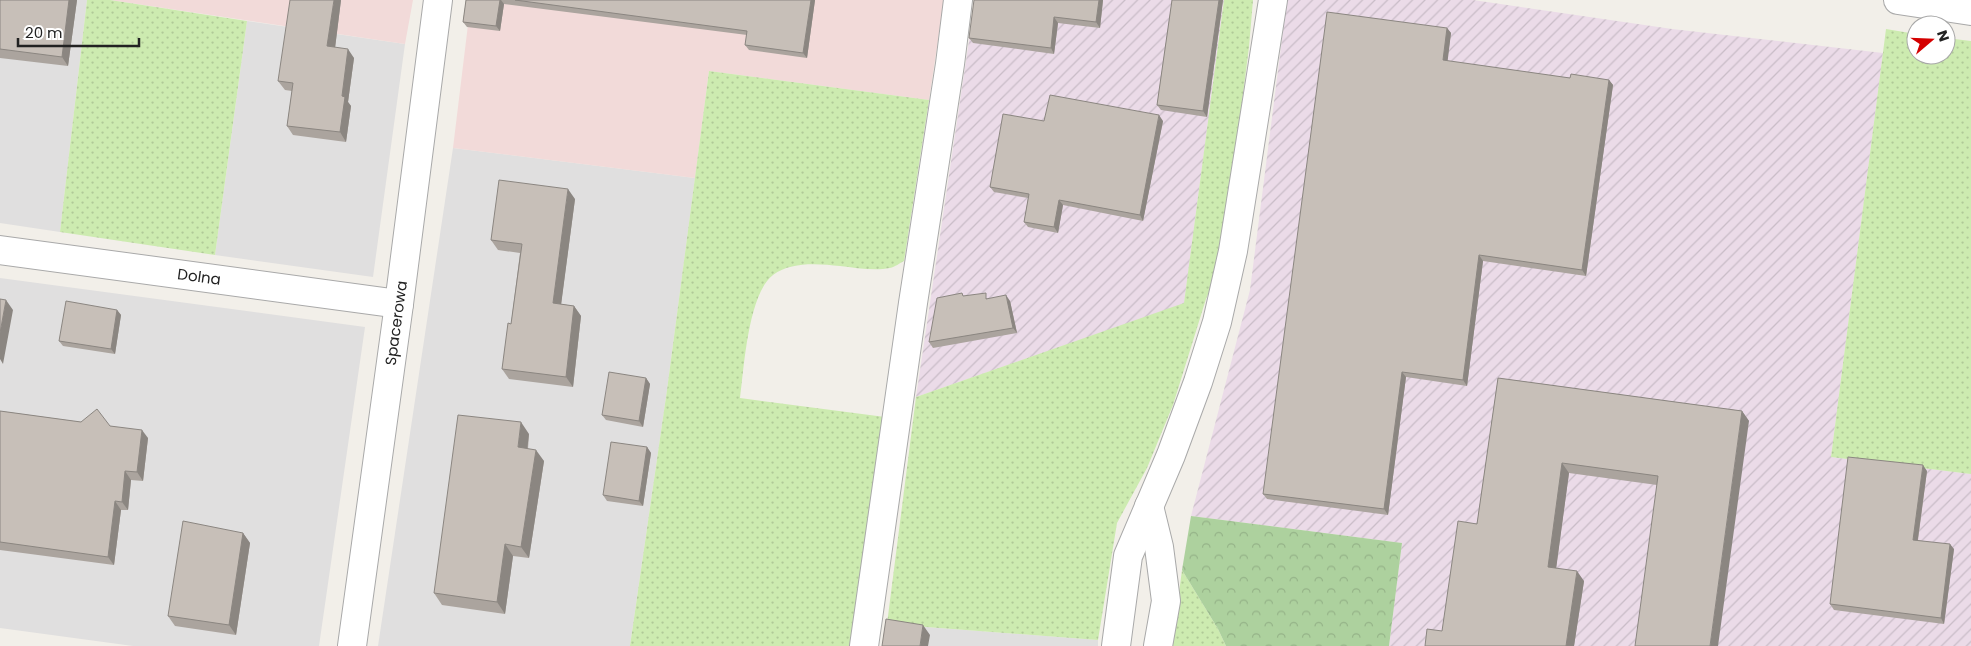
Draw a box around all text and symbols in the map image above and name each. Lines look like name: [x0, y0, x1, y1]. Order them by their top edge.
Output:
scale bar: [18, 15, 139, 47]
north arrow: [1906, 15, 1956, 65]
text: 20 m: [25, 22, 63, 43]
text: N: [1932, 28, 1954, 44]
street label: Dolna: [176, 263, 222, 290]
street label: Spacerowa: [380, 279, 412, 367]

